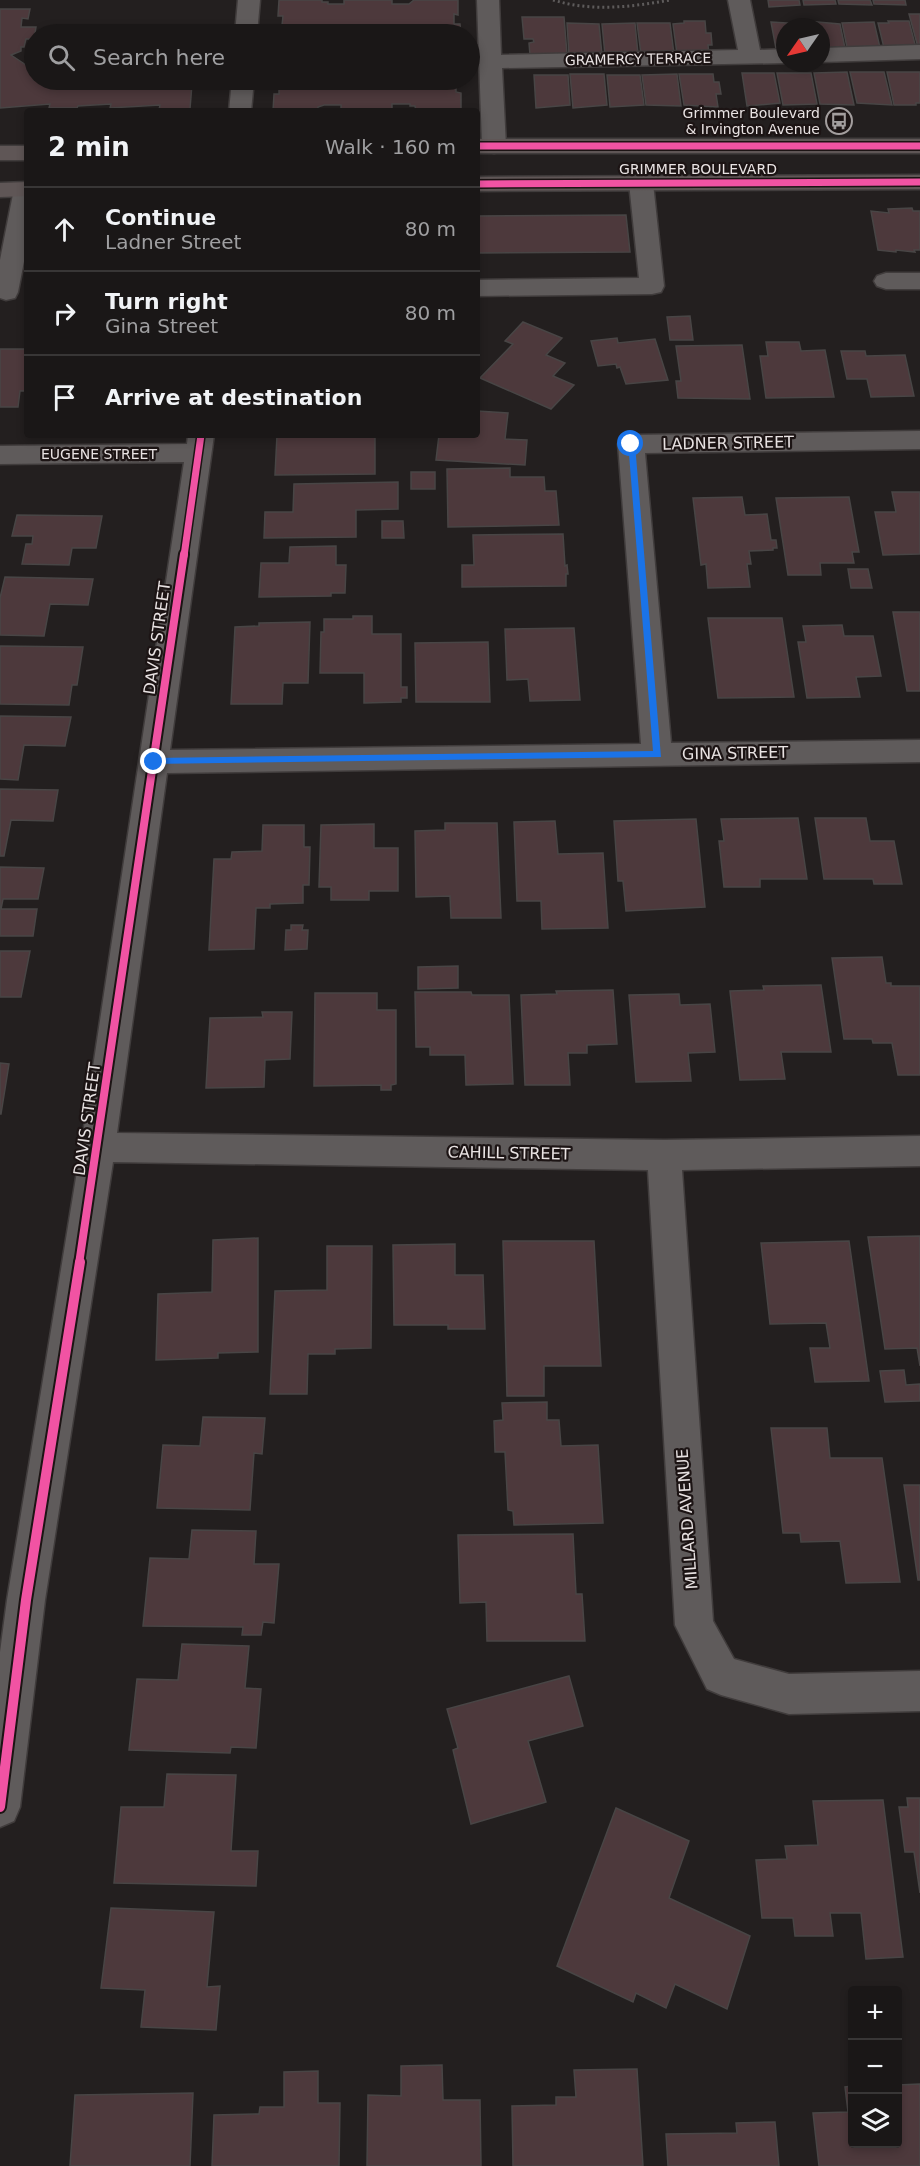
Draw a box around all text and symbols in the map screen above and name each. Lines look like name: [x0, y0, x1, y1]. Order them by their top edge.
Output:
north arrow: [776, 18, 830, 72]
search box: [24, 24, 480, 90]
icon: search: [45, 41, 78, 74]
text: Search here: [93, 45, 225, 70]
street label: GRAMERCY TERRACE: [565, 50, 711, 68]
place label: Grimmer Boulevard & Irvington Avenue: [683, 105, 820, 137]
bus stop icon: Grimmer Boulevard & Irvington Avenue: [824, 106, 854, 136]
text: 2 min: [48, 132, 130, 162]
text: Walk · 160 m: [325, 135, 456, 159]
street label: GRIMMER BOULEVARD: [619, 161, 777, 177]
text: Continue: [105, 205, 216, 230]
icon: ahead: [48, 213, 81, 246]
text: 80 m: [405, 217, 456, 241]
text: Ladner Street: [105, 230, 241, 254]
text: Turn right: [105, 289, 228, 314]
icon: right: [48, 297, 81, 330]
text: 80 m: [405, 301, 456, 325]
text: Gina Street: [105, 314, 218, 338]
icon: arrive: [48, 381, 81, 414]
text: Arrive at destination: [105, 385, 362, 410]
route start: [617, 430, 643, 456]
street label: LADNER STREET: [662, 432, 794, 454]
street label: EUGENE STREET: [41, 446, 157, 462]
street label: DAVIS STREET: [140, 580, 174, 696]
street label: GINA STREET: [682, 743, 788, 763]
route end: [140, 748, 166, 774]
street label: DAVIS STREET: [70, 1061, 104, 1177]
street label: CAHILL STREET: [447, 1142, 571, 1164]
street label: MILLARD AVENUE: [673, 1448, 701, 1590]
map controls: [848, 1986, 902, 2148]
button: +: [848, 1986, 902, 2040]
button: −: [848, 2040, 902, 2094]
button: layers: [848, 2094, 902, 2148]

